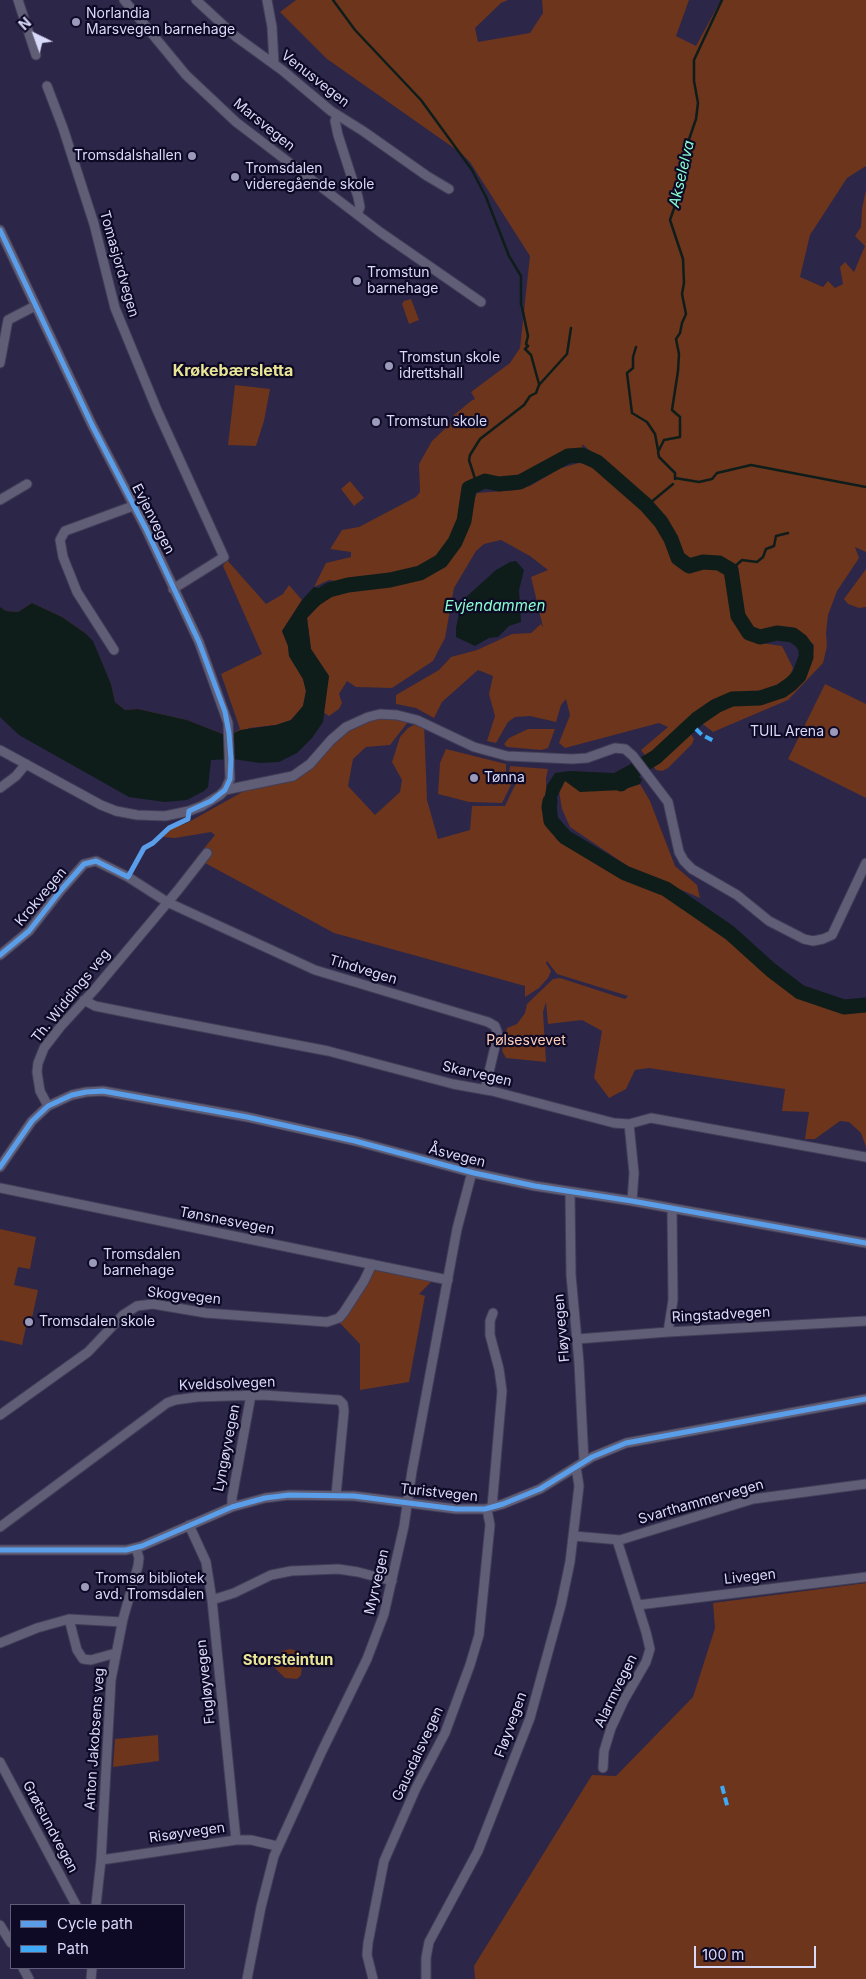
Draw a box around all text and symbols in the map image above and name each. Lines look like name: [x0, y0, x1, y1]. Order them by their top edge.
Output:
place label: Norlandia Marsvegen barnehage: [86, 6, 235, 38]
north arrow: [10, 10, 60, 60]
text: N: [15, 14, 34, 33]
marker: Norlandia Marsvegen barnehage: [70, 16, 82, 28]
street label: Venusvegen: [278, 47, 352, 111]
street label: Marsvegen: [230, 95, 298, 155]
water label: Akselelva: [666, 139, 698, 209]
place label: Tromsdalshallen: [74, 148, 182, 164]
marker: Tromsdalshallen: [186, 150, 198, 162]
place label: Tromsdalen videregående skole: [245, 161, 374, 193]
marker: Tromsdalen videregående skole: [229, 171, 241, 183]
street label: Tomasjordvegen: [96, 209, 142, 319]
place label: Tromstun barnehage: [367, 265, 438, 298]
marker: Tromstun barnehage: [351, 275, 363, 287]
place label: Tromstun skole idrettshall: [399, 350, 500, 382]
marker: Tromstun skole idrettshall: [383, 360, 395, 372]
district label: Krøkebærsletta: [173, 361, 293, 381]
place label: Tromstun skole: [386, 414, 487, 430]
marker: Tromstun skole: [370, 416, 382, 428]
street label: Evjenvegen: [128, 481, 178, 557]
water label: Evjendammen: [445, 597, 545, 615]
place label: TUIL Arena: [750, 724, 824, 740]
marker: TUIL Arena: [828, 726, 840, 738]
place label: Tønna: [484, 770, 525, 786]
marker: Tønna: [468, 772, 480, 784]
street label: Krokvegen: [12, 864, 70, 930]
street label: Th. Widdings veg: [28, 946, 114, 1046]
street label: Tindvegen: [327, 952, 399, 988]
park label: Pølsesvevet: [486, 1033, 566, 1049]
street label: Skarvegen: [441, 1058, 513, 1090]
street label: Åsvegen: [427, 1141, 487, 1171]
street label: Tønsnesvegen: [178, 1204, 276, 1238]
place label: Tromsdalen barnehage: [103, 1247, 181, 1280]
marker: Tromsdalen barnehage: [87, 1257, 99, 1269]
street label: Skogvegen: [146, 1284, 222, 1308]
street label: Fløyvegen: [551, 1293, 573, 1363]
street label: Ringstadvegen: [671, 1304, 771, 1326]
place label: Tromsdalen skole: [39, 1314, 155, 1330]
marker: Tromsdalen skole: [23, 1316, 35, 1328]
street label: Kveldsolvegen: [178, 1374, 276, 1394]
street label: Lyngøyvegen: [210, 1403, 244, 1493]
street label: Svarthammervegen: [636, 1476, 766, 1528]
street label: Turistvegen: [399, 1481, 479, 1505]
street label: Myrvegen: [361, 1548, 393, 1616]
street label: Livegen: [723, 1566, 777, 1588]
place label: Tromsø bibliotek avd. Tromsdalen: [95, 1571, 205, 1604]
marker: Tromsø bibliotek avd. Tromsdalen: [79, 1581, 91, 1593]
street label: Fugløyvegen: [193, 1639, 219, 1725]
district label: Storsteintun: [243, 1651, 333, 1669]
street label: Alarmvegen: [591, 1652, 641, 1730]
street label: Anton Jakobsens veg: [82, 1667, 108, 1811]
street label: Fløyvegen: [491, 1690, 531, 1760]
street label: Gausdalsvegen: [389, 1704, 447, 1804]
street label: Grøtsundvegen: [19, 1778, 81, 1876]
street label: Risøyvegen: [148, 1819, 226, 1847]
legend: [10, 1904, 185, 1969]
text: Cycle path: [57, 1914, 133, 1933]
scale bar: [696, 1936, 818, 1968]
text: Path: [57, 1939, 89, 1958]
text: 100 m: [702, 1945, 744, 1964]

